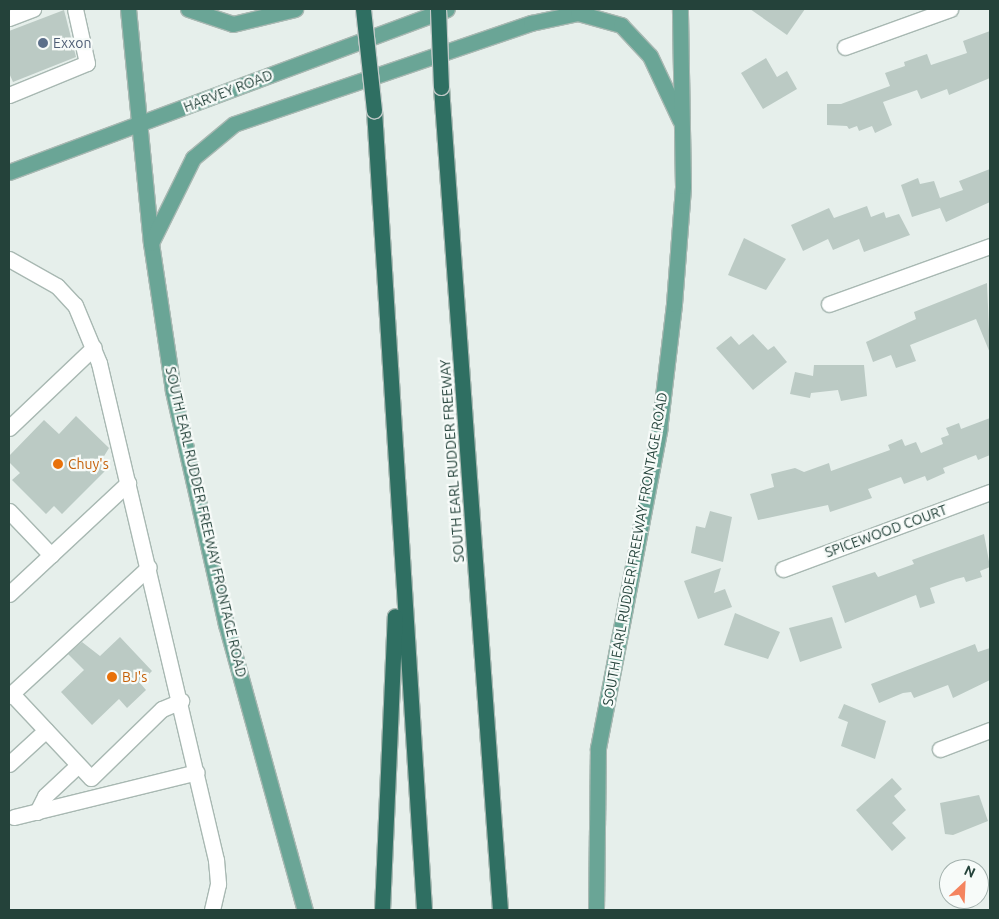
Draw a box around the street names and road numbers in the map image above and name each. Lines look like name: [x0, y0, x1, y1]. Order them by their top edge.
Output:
street label: HARVEY ROAD: [181, 66, 275, 116]
street label: SOUTH EARL RUDDER FREEWAY: [437, 359, 467, 563]
street label: SOUTH EARL RUDDER FREEWAY FRONTAGE ROAD: [162, 365, 250, 679]
street label: SOUTH EARL RUDDER FREEWAY FRONTAGE ROAD: [599, 391, 671, 707]
street label: SPICEWOOD COURT: [823, 501, 949, 561]

